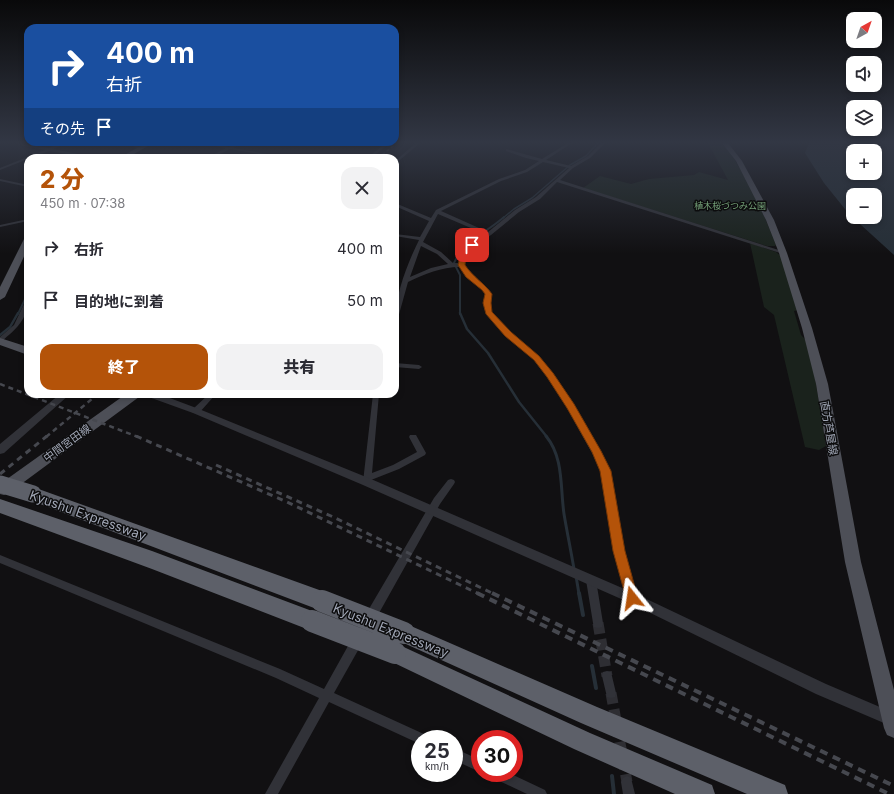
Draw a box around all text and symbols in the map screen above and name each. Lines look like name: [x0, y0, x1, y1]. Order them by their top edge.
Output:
north arrow: [846, 12, 882, 48]
map controls: [846, 12, 882, 224]
text: 400 m: [106, 36, 195, 70]
icon: right: [40, 40, 92, 92]
button: sound: [846, 56, 882, 92]
text: 右折: [106, 74, 142, 95]
button: layers: [846, 100, 882, 136]
icon: arrive: [93, 116, 115, 138]
text: その先: [40, 119, 85, 138]
button: +: [846, 144, 882, 180]
text: 2 分: [40, 165, 85, 194]
button: close: [341, 167, 383, 209]
button: −: [846, 188, 882, 224]
text: 450 m · 07:38: [40, 195, 125, 211]
park label: 植木桜づつみ公園: [694, 200, 766, 211]
pin: [455, 228, 489, 262]
icon: arrive: [461, 234, 483, 256]
icon: right: [40, 237, 62, 259]
text: 400 m: [337, 239, 383, 258]
text: 右折: [74, 240, 104, 259]
icon: arrive: [40, 289, 62, 311]
text: 50 m: [347, 291, 383, 310]
text: 目的地に到着: [74, 292, 164, 311]
button: 終了: [40, 344, 208, 390]
button: 共有: [216, 344, 383, 390]
street label: 直方芦屋線: [817, 400, 841, 456]
street label: 中間宮田線: [41, 421, 93, 465]
street label: Kyushu Expressway: [27, 486, 149, 544]
position arrow: [611, 577, 653, 619]
street label: Kyushu Expressway: [331, 600, 451, 660]
speed limit sign: 30: [471, 730, 523, 782]
text: 25: [424, 739, 450, 763]
text: km/h: [425, 760, 449, 772]

